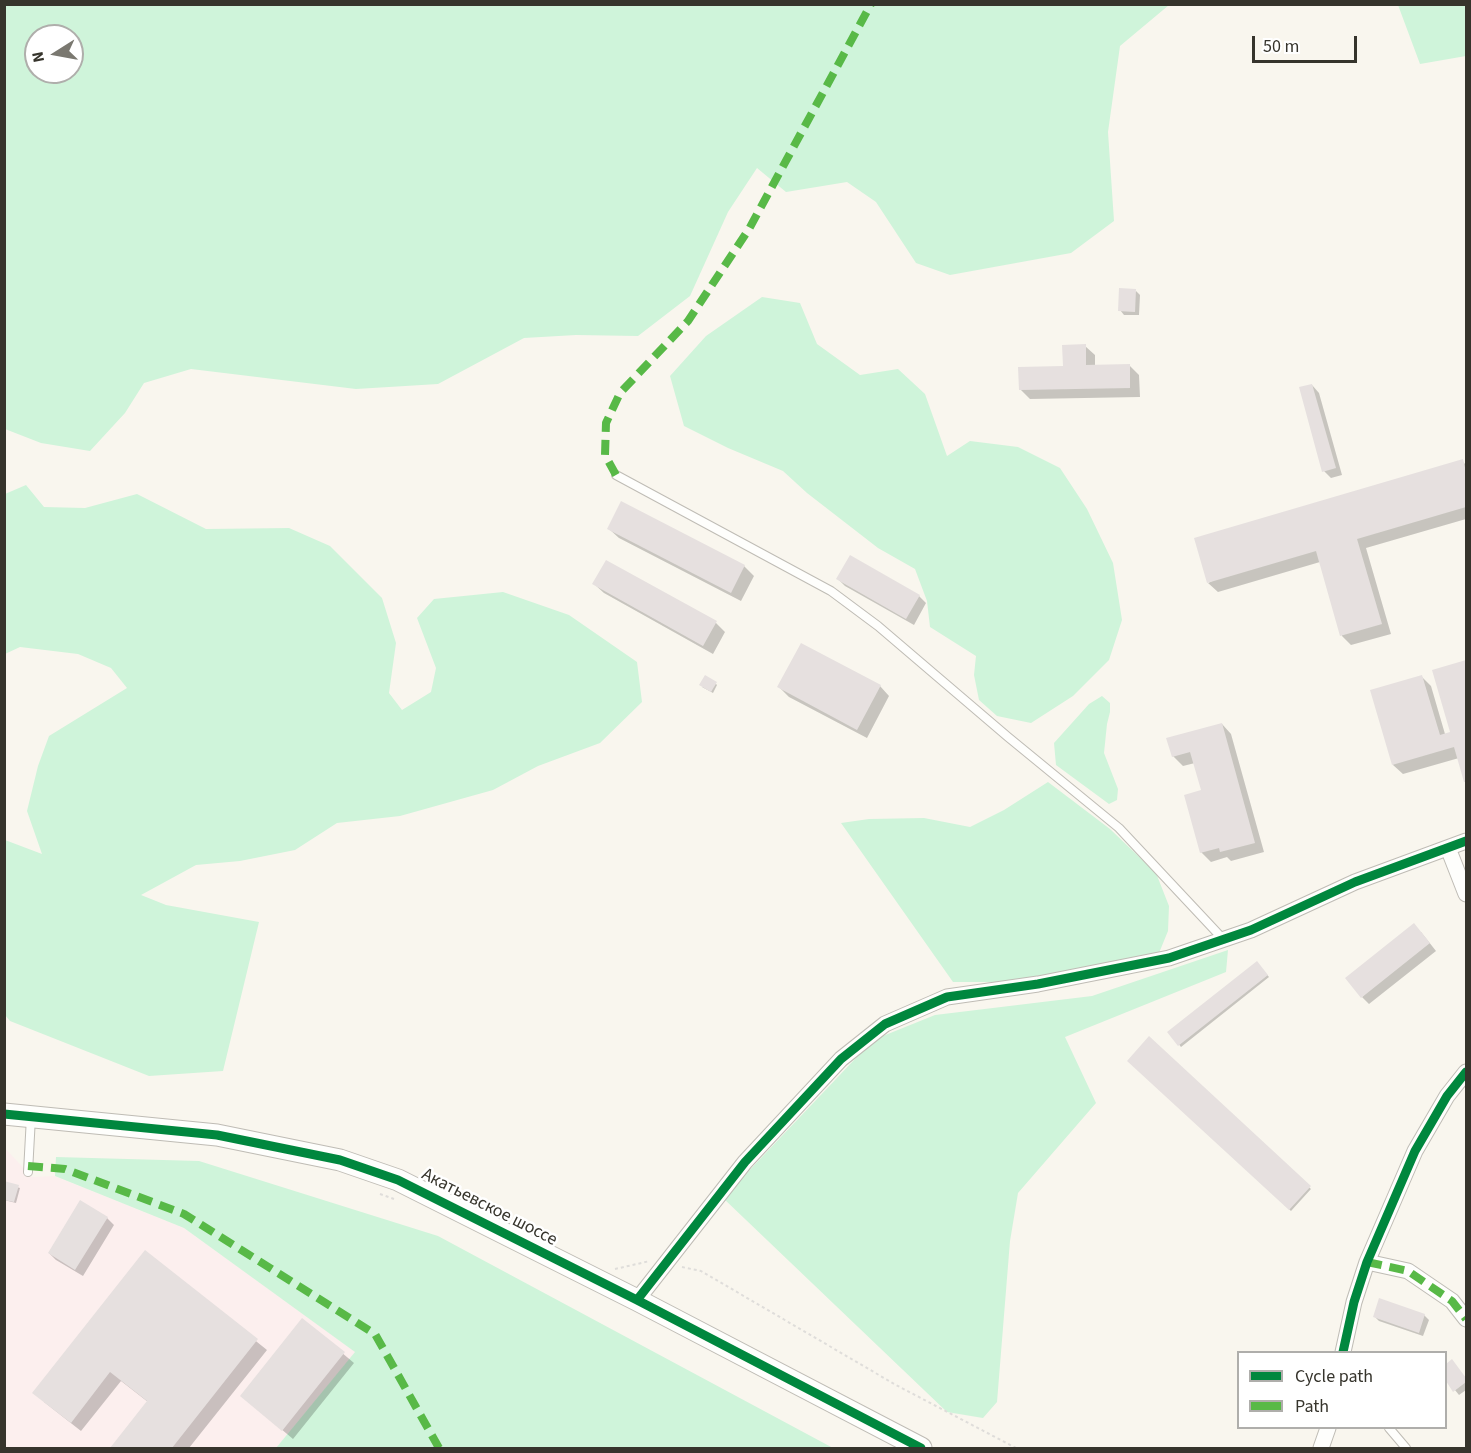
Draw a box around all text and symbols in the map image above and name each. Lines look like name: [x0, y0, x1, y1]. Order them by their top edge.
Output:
north arrow: [24, 24, 84, 84]
scale bar: [1255, 24, 1360, 62]
text: 50 m: [1263, 34, 1299, 59]
text: N: [26, 50, 50, 64]
street label: Акатьевское шоссе: [418, 1164, 560, 1252]
legend: [1237, 1351, 1447, 1429]
text: Cycle path: [1295, 1364, 1373, 1389]
text: Path: [1295, 1394, 1329, 1419]

